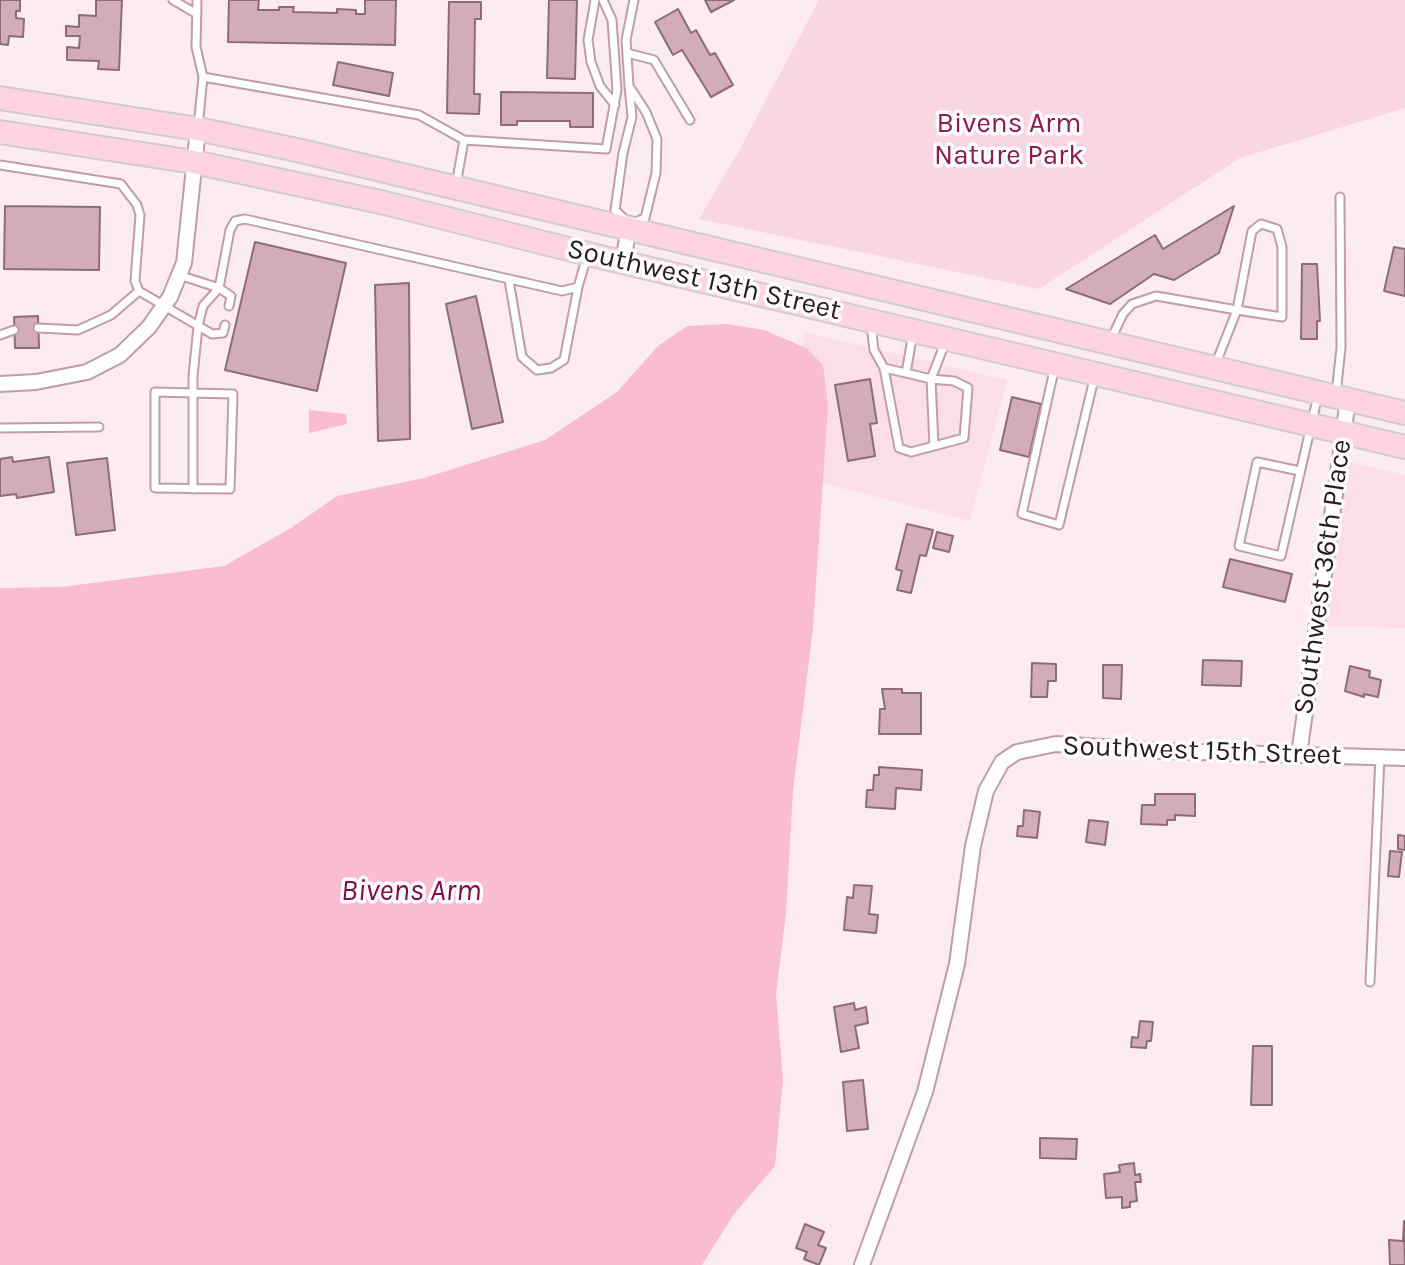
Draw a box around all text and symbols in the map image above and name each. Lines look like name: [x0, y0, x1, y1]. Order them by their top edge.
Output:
park label: Bivens Arm Nature Park: [934, 107, 1084, 173]
street label: Southwest 13th Street: [564, 232, 844, 328]
street label: Southwest 36th Place: [1287, 437, 1359, 717]
street label: Southwest 15th Street: [1062, 729, 1342, 773]
water label: Bivens Arm: [341, 873, 481, 909]

